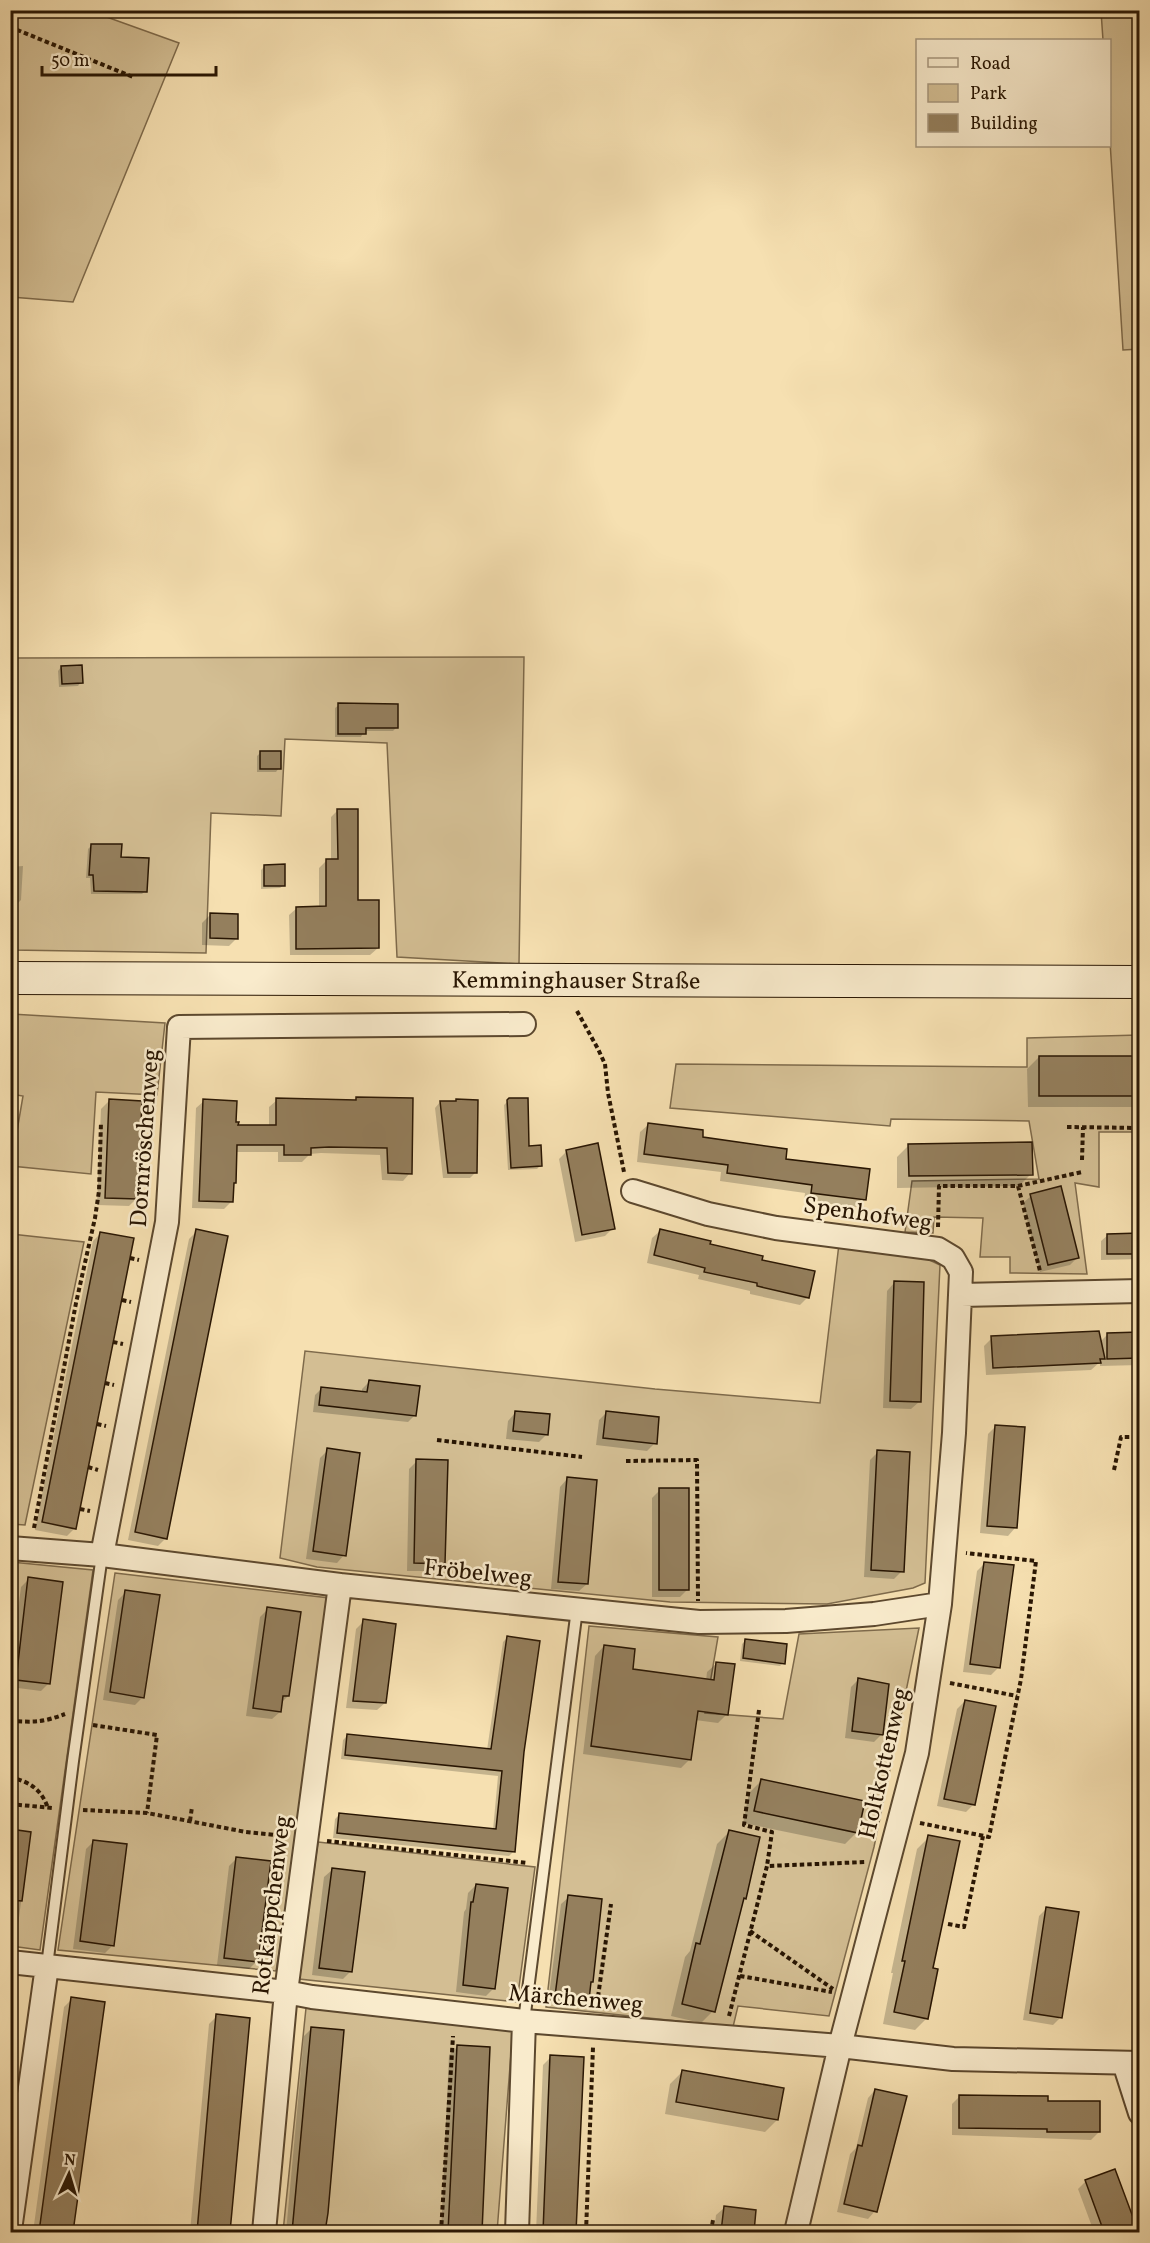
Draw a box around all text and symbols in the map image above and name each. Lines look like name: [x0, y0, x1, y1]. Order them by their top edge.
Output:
scale bar: [42, 39, 216, 77]
legend: [916, 39, 1111, 147]
text: 50 m: [51, 49, 90, 74]
text: Road: [970, 52, 1011, 77]
text: Park: [970, 82, 1007, 107]
text: Building: [970, 112, 1038, 137]
street label: Kemminghauser Straße: [452, 965, 700, 999]
street label: Dornröschenweg: [123, 1048, 169, 1229]
street label: Spenhofweg: [801, 1189, 934, 1241]
street label: Fröbelweg: [422, 1551, 534, 1597]
street label: Holtkottenweg: [851, 1684, 919, 1843]
street label: Rotkäppchenweg: [245, 1813, 301, 1997]
street label: Märchenweg: [507, 1977, 645, 2023]
north arrow: [39, 2144, 99, 2204]
text: N: [63, 2150, 77, 2172]

